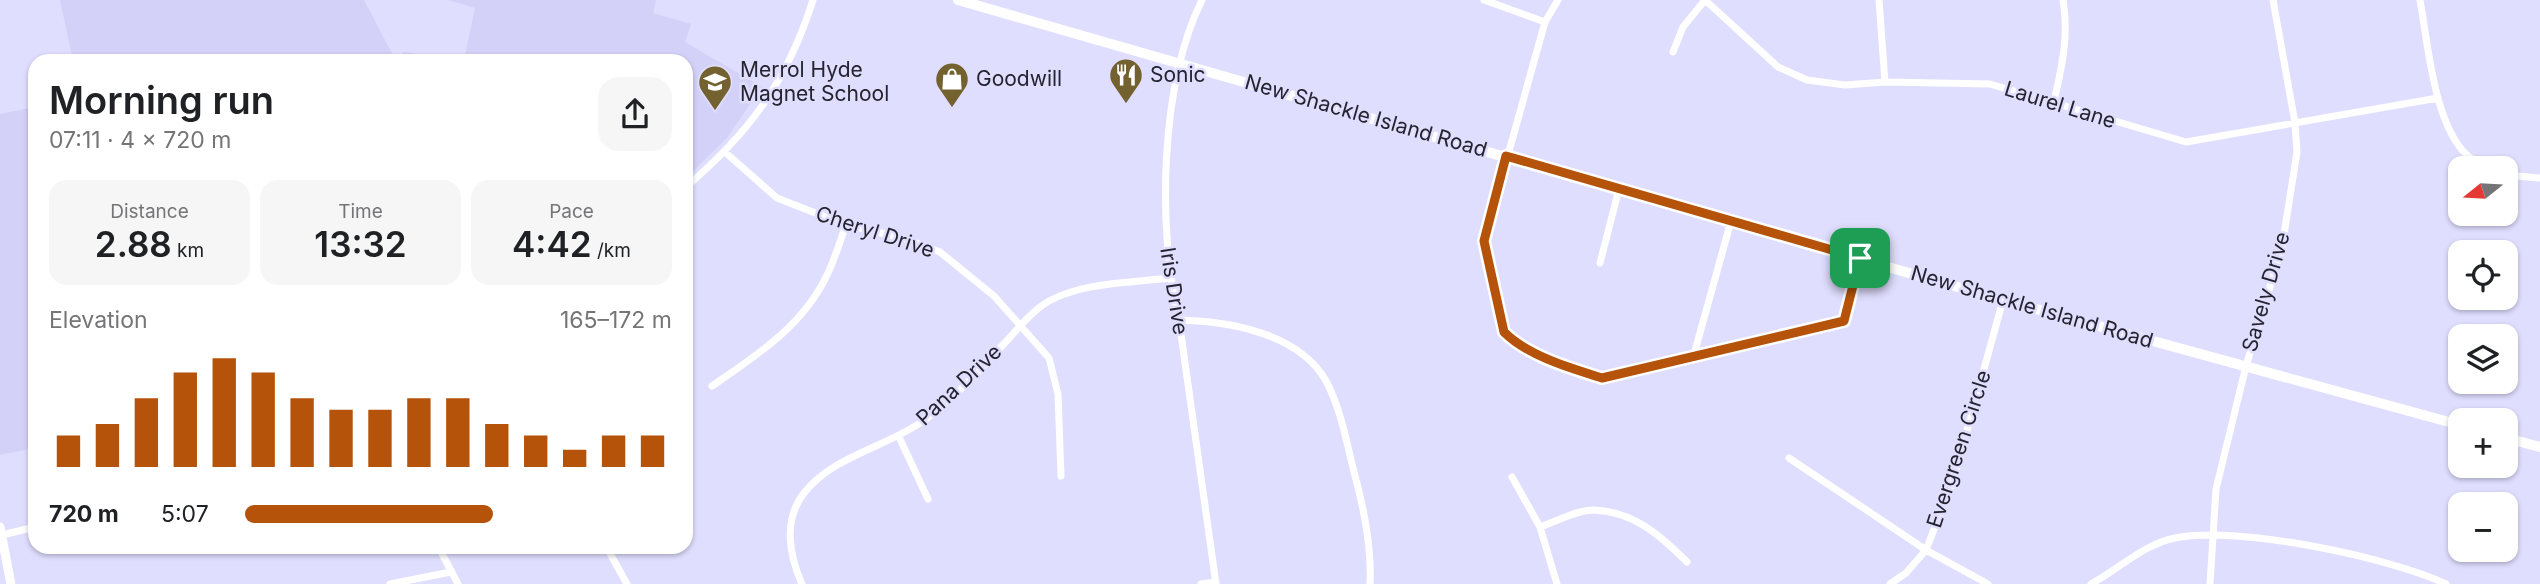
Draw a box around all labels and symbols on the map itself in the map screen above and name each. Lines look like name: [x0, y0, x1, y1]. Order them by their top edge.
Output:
restaurant icon: Sonic: [1107, 56, 1145, 105]
place label: Merrol Hyde Magnet School: [740, 57, 889, 106]
shop icon: Goodwill: [933, 60, 971, 109]
place label: Sonic: [1150, 62, 1206, 87]
school or university icon: Merrol Hyde Magnet School: [696, 63, 734, 112]
place label: Goodwill: [976, 66, 1062, 91]
street label: New Shackle Island Road: [1242, 69, 1490, 162]
street label: Laurel Lane: [2001, 76, 2119, 133]
north arrow: [2448, 156, 2518, 226]
street label: Cheryl Drive: [813, 201, 938, 262]
pin: [1830, 228, 1890, 288]
street label: Savely Drive: [2236, 229, 2295, 355]
street label: Iris Drive: [1155, 245, 1194, 336]
street label: New Shackle Island Road: [1908, 260, 2156, 353]
street label: Pana Drive: [911, 339, 1006, 430]
street label: Evergreen Circle: [1921, 367, 1996, 531]

